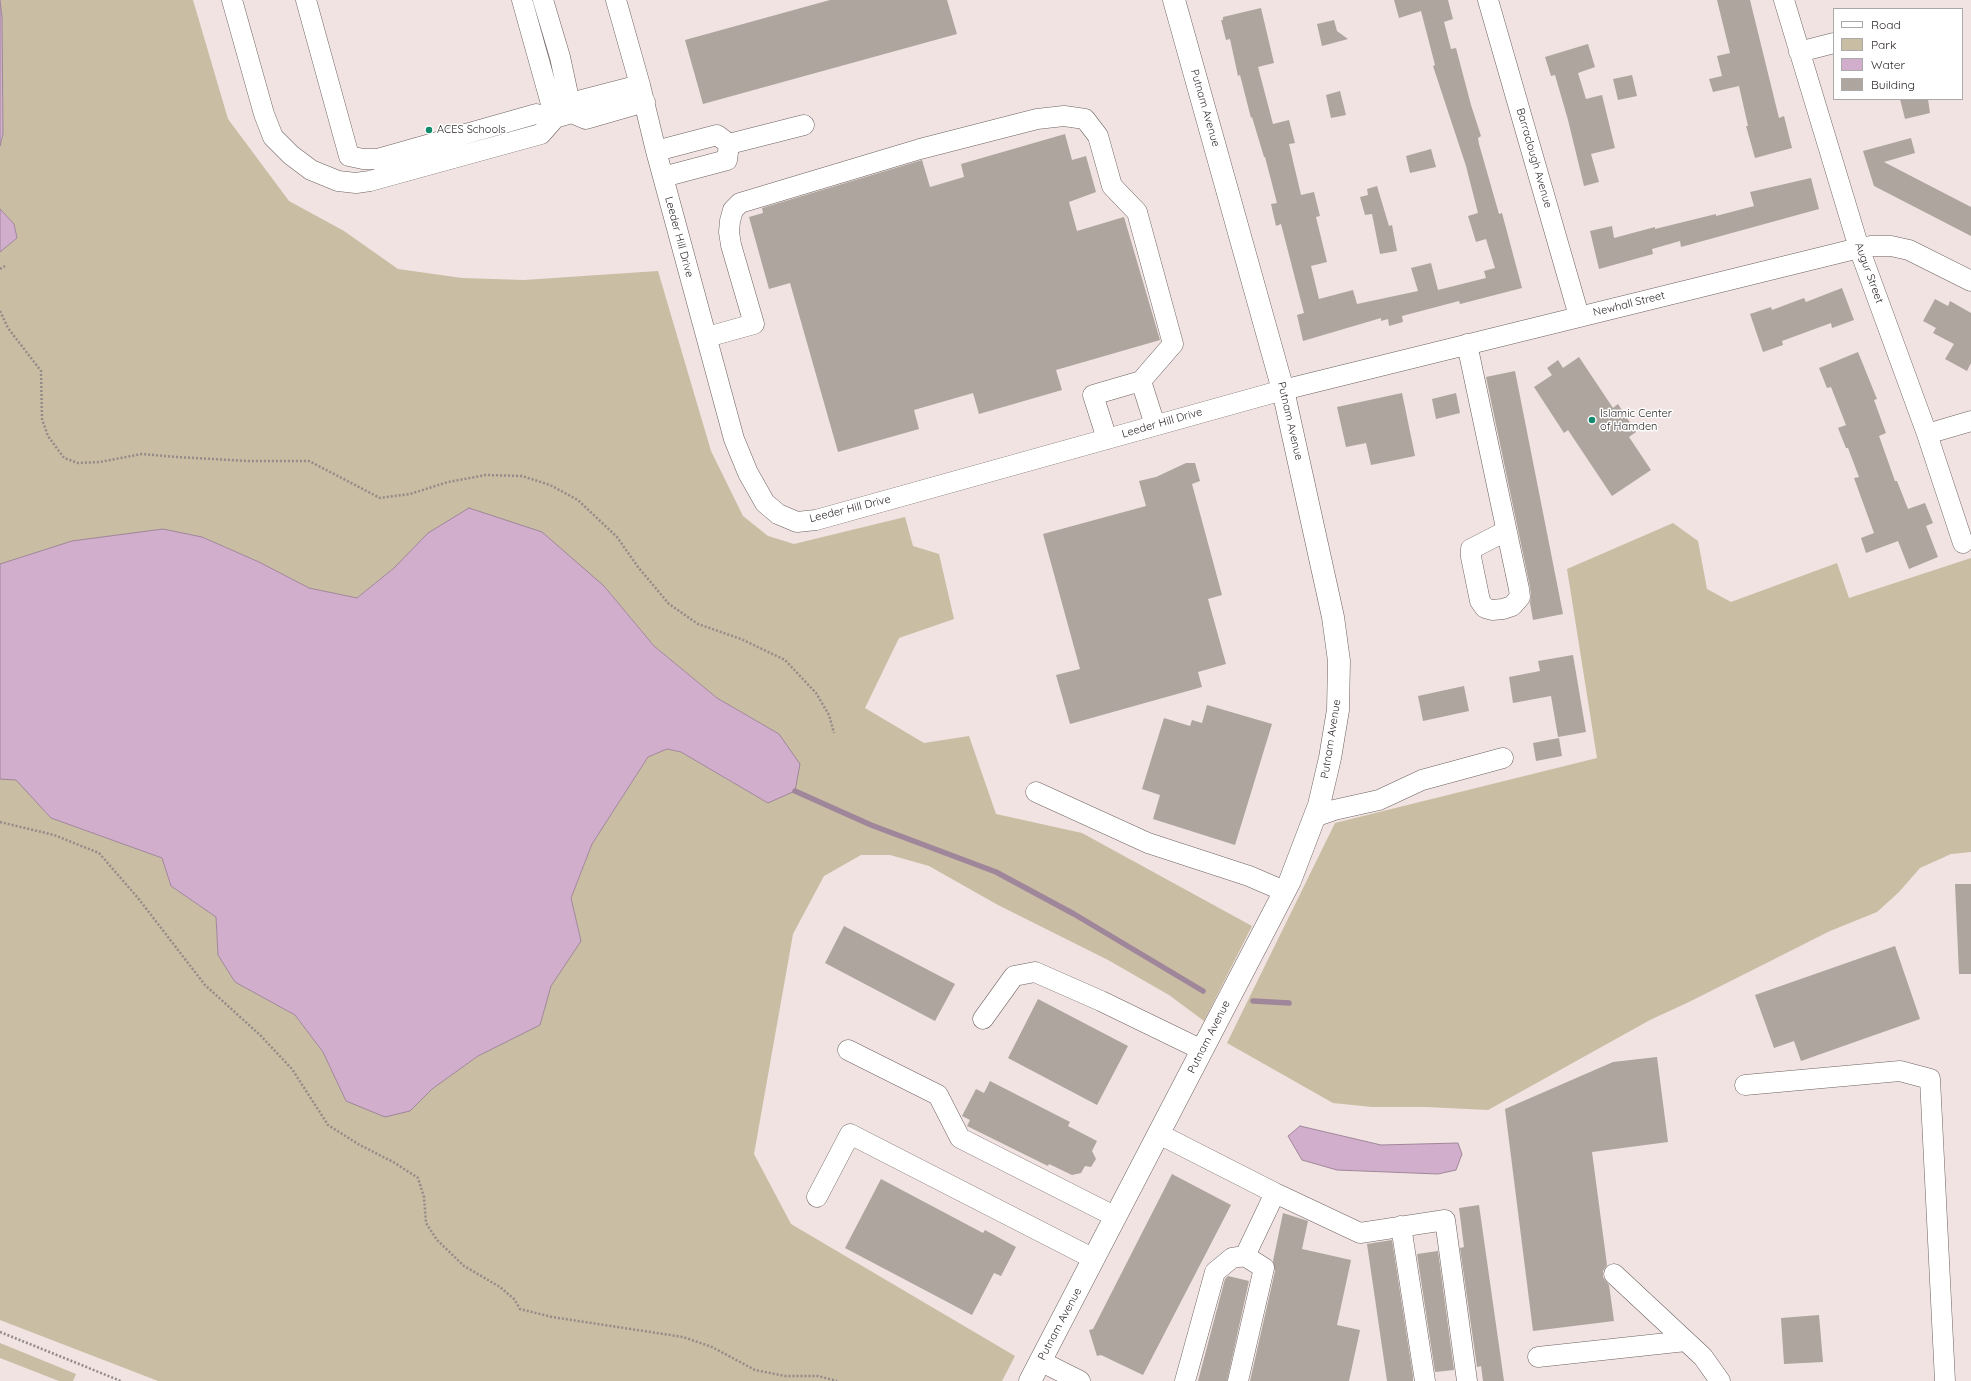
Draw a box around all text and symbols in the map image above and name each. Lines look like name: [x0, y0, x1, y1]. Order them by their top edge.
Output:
legend: [1833, 8, 1963, 100]
text: Road: [1871, 17, 1901, 32]
text: Park: [1871, 37, 1896, 52]
text: Water: [1871, 57, 1905, 72]
street label: Putnam Avenue: [1188, 68, 1222, 148]
text: Building: [1871, 77, 1915, 92]
street label: Barraclough Avenue: [1513, 106, 1555, 210]
place label: ACES Schools: [437, 123, 506, 137]
marker: ACES Schools: [424, 125, 434, 135]
street label: Leeder Hill Drive: [662, 195, 696, 279]
street label: Augur Street: [1852, 241, 1886, 305]
street label: Newhall Street: [1592, 289, 1666, 319]
street label: Putnam Avenue: [1275, 380, 1305, 462]
street label: Leeder Hill Drive: [1120, 405, 1204, 441]
place label: Islamic Center of Hamden: [1600, 407, 1672, 433]
marker: Islamic Center of Hamden: [1587, 415, 1597, 425]
street label: Leeder Hill Drive: [808, 493, 892, 525]
street label: Putnam Avenue: [1318, 698, 1344, 780]
street label: Putnam Avenue: [1185, 998, 1233, 1076]
street label: Putnam Avenue: [1035, 1286, 1085, 1362]

